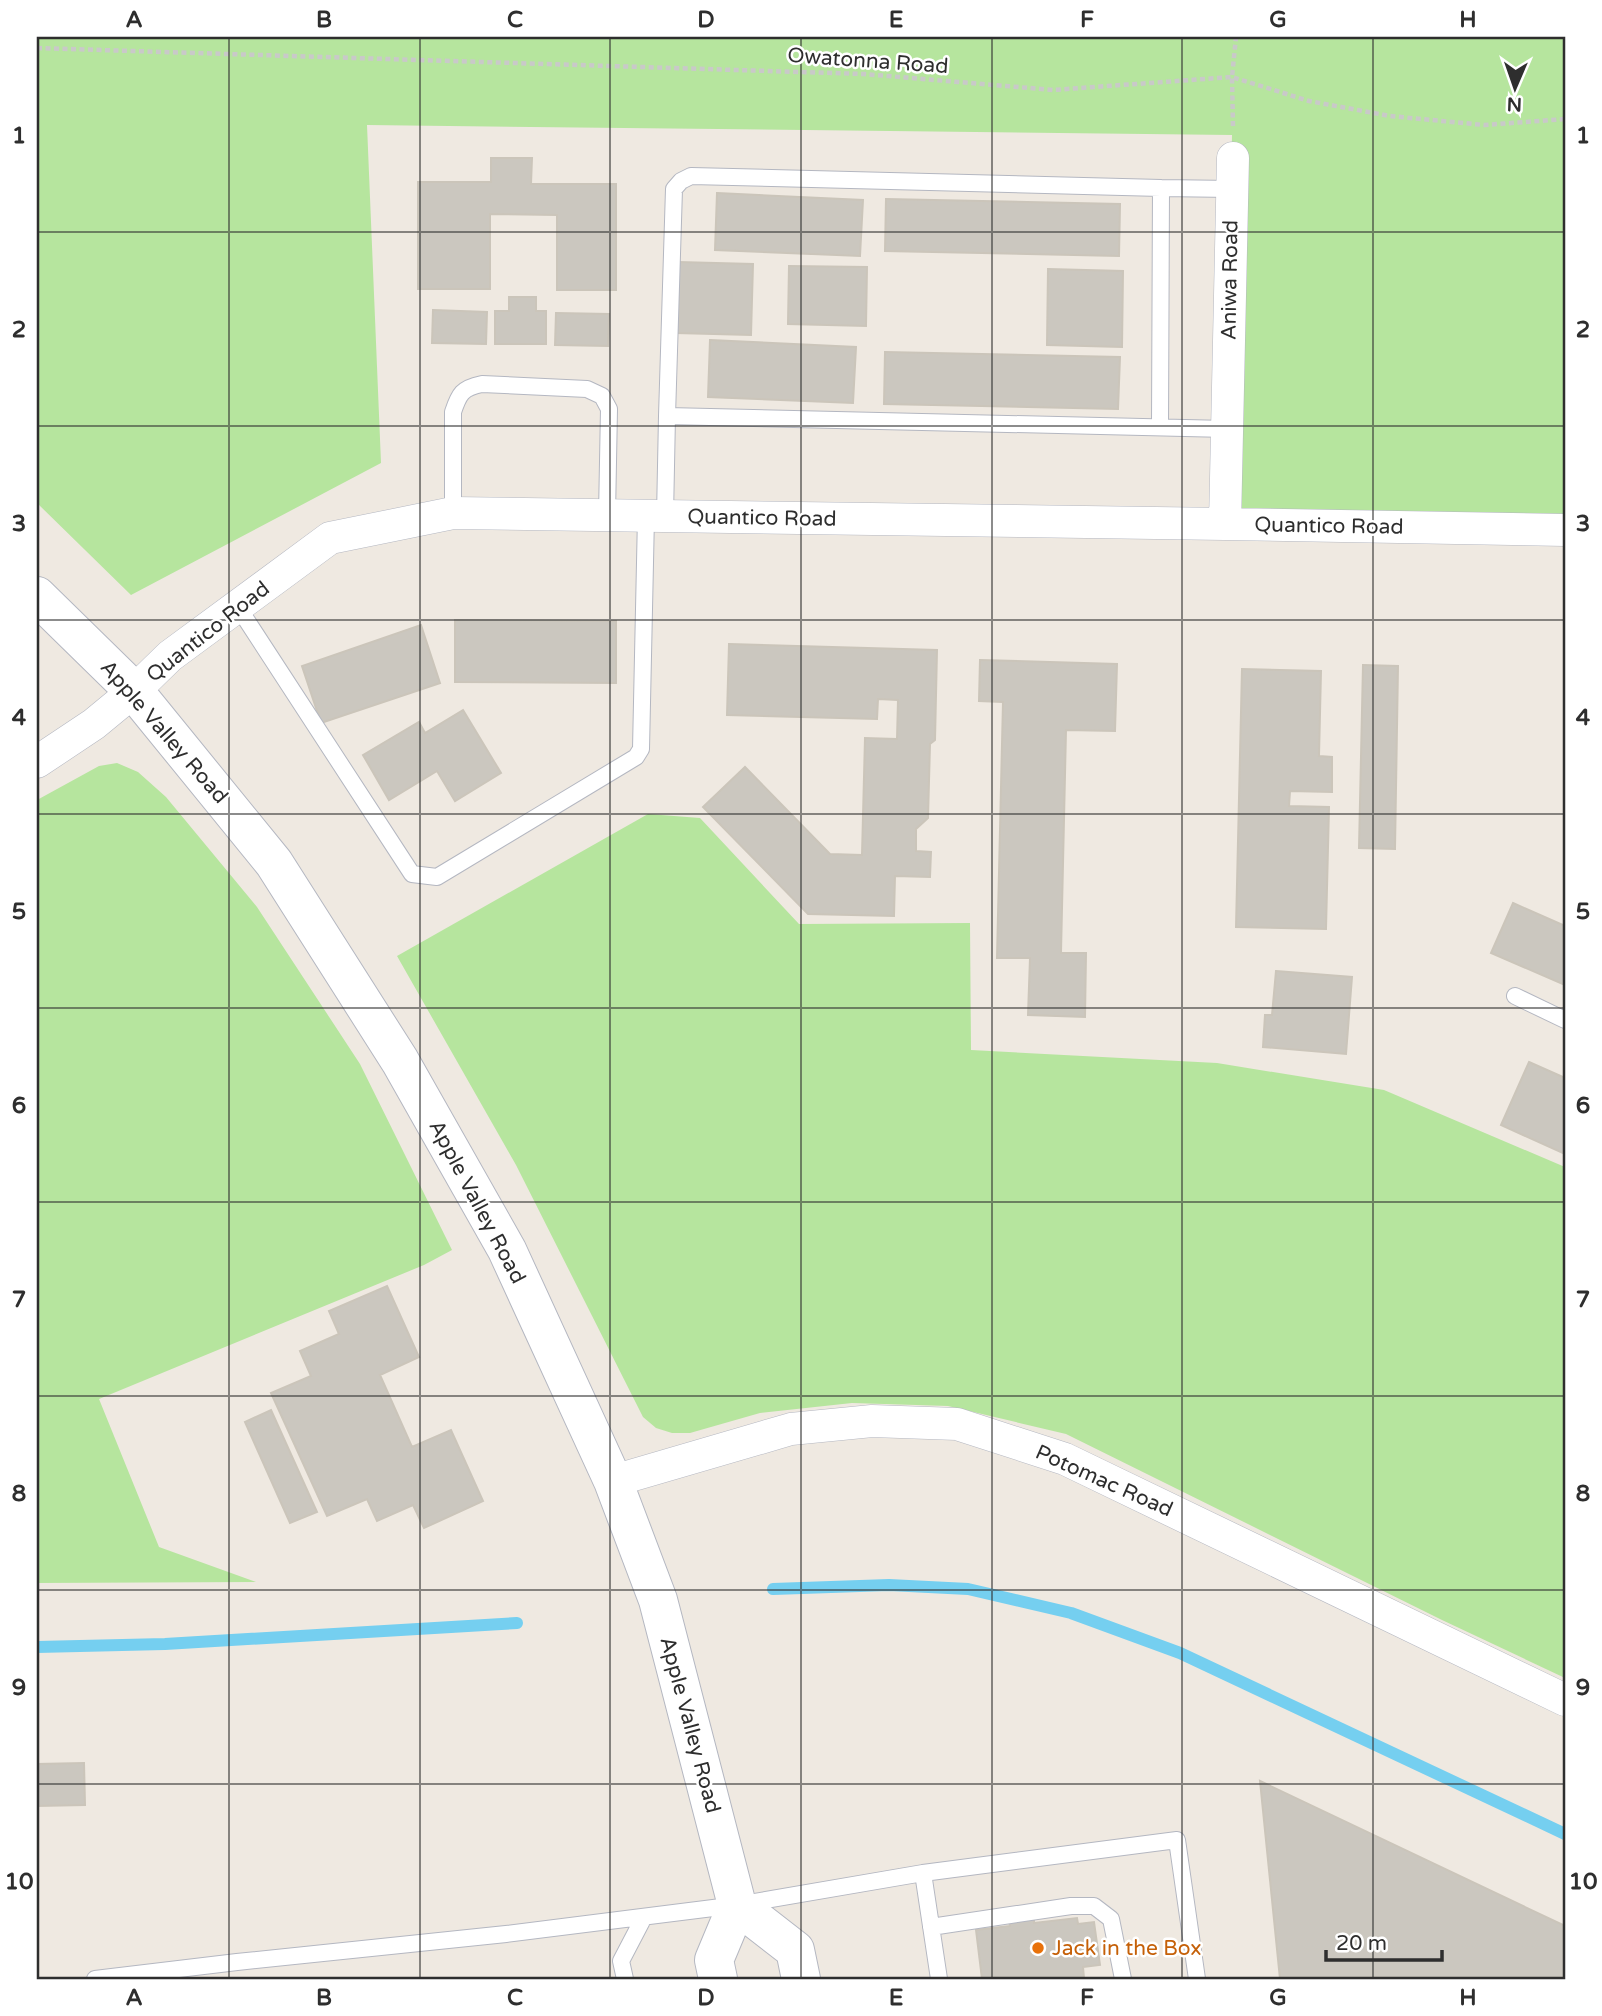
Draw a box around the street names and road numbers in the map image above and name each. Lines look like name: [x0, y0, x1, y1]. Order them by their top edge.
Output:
street label: Owatonna Road: [787, 43, 949, 79]
street label: Aniwa Road: [1216, 220, 1244, 340]
street label: Quantico Road: [687, 504, 837, 532]
street label: Quantico Road: [1254, 512, 1404, 540]
street label: Quantico Road: [141, 576, 275, 688]
street label: Apple Valley Road: [95, 655, 233, 809]
street label: Apple Valley Road: [423, 1116, 531, 1288]
street label: Potomac Road: [1031, 1440, 1177, 1522]
street label: Apple Valley Road: [654, 1634, 726, 1816]

